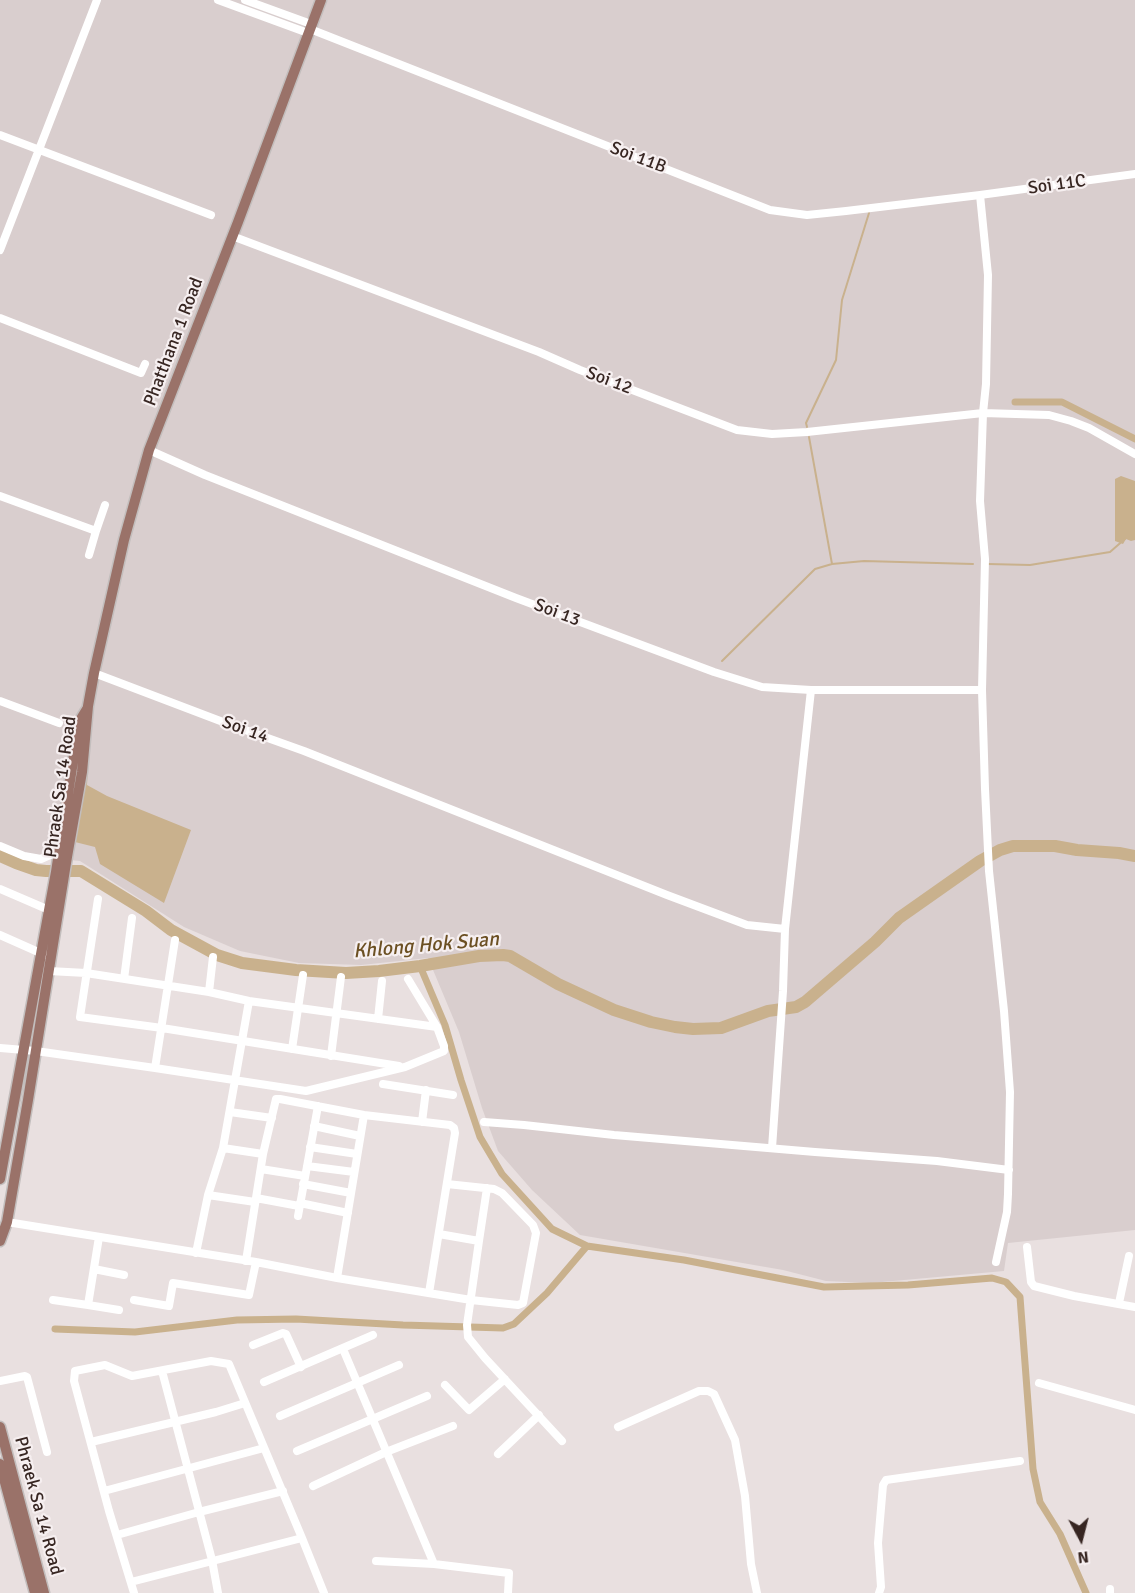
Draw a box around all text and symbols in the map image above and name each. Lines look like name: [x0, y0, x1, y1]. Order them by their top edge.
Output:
street label: Soi 11B: [607, 137, 669, 179]
street label: Soi 11C: [1027, 170, 1087, 200]
street label: Phatthana 1 Road: [140, 275, 208, 409]
street label: Soi 12: [583, 362, 635, 400]
street label: Soi 13: [531, 594, 583, 632]
street label: Soi 14: [219, 712, 271, 748]
street label: Phraek Sa 14 Road: [40, 715, 82, 859]
water label: Khlong Hok Suan: [352, 928, 500, 964]
street label: Phraek Sa 14 Road: [9, 1434, 67, 1578]
north arrow: [1051, 1509, 1111, 1569]
text: N: [1076, 1546, 1090, 1567]

